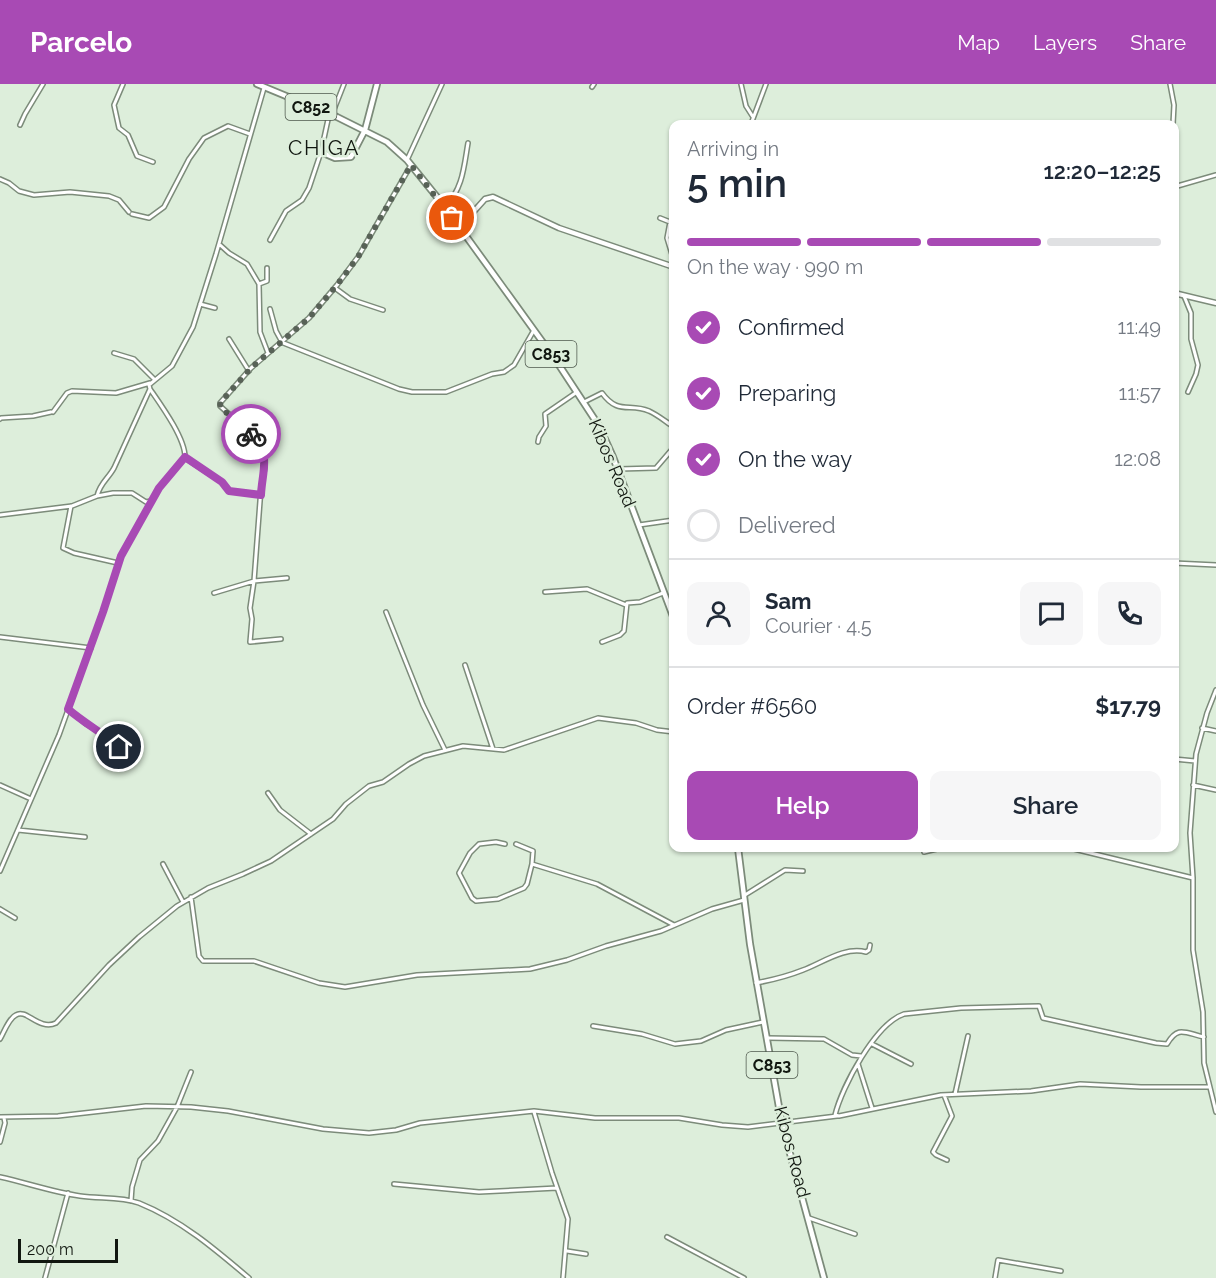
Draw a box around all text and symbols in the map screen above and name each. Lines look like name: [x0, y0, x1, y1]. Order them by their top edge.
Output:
text: Parcelo: [30, 26, 132, 59]
text: Map: [957, 30, 1000, 55]
text: Layers: [1033, 30, 1097, 55]
text: Share: [1130, 30, 1186, 55]
road number: C852: [286, 94, 336, 120]
district label: CHIGA: [288, 135, 360, 160]
text: Arriving in: [687, 137, 779, 161]
text: 12:20–12:25: [1043, 158, 1161, 184]
text: 5 min: [687, 160, 787, 206]
pin: [426, 192, 477, 243]
icon: bag: [435, 201, 468, 234]
text: On the way · 990 m: [687, 255, 863, 279]
icon: check: [687, 311, 720, 344]
text: Confirmed: [738, 314, 845, 340]
text: 11:49: [1117, 315, 1161, 339]
road number: C853: [526, 341, 576, 367]
icon: check: [687, 377, 720, 410]
text: Preparing: [738, 380, 836, 406]
text: 11:57: [1119, 381, 1161, 405]
courier: [221, 404, 281, 464]
street label: Kibos Road: [584, 416, 640, 510]
icon: bike: [235, 418, 268, 451]
icon: check: [687, 443, 720, 476]
text: On the way: [738, 446, 852, 472]
text: 12:08: [1114, 447, 1161, 471]
text: Delivered: [738, 512, 836, 538]
button: person: [687, 582, 750, 645]
button: chat: [1020, 582, 1083, 645]
button: phone: [1098, 582, 1161, 645]
text: Sam: [765, 588, 812, 614]
text: Courier · 4.5: [765, 614, 872, 638]
text: Order #6560: [687, 693, 817, 719]
text: $17.79: [1095, 693, 1161, 719]
pin: [93, 721, 144, 772]
icon: home: [102, 730, 135, 763]
button: Help: [687, 771, 918, 840]
button: Share: [930, 771, 1161, 840]
road number: C853: [746, 1052, 798, 1078]
street label: Kibos Road: [770, 1104, 815, 1200]
scale bar: [18, 1236, 118, 1264]
text: 200 m: [27, 1240, 74, 1259]

